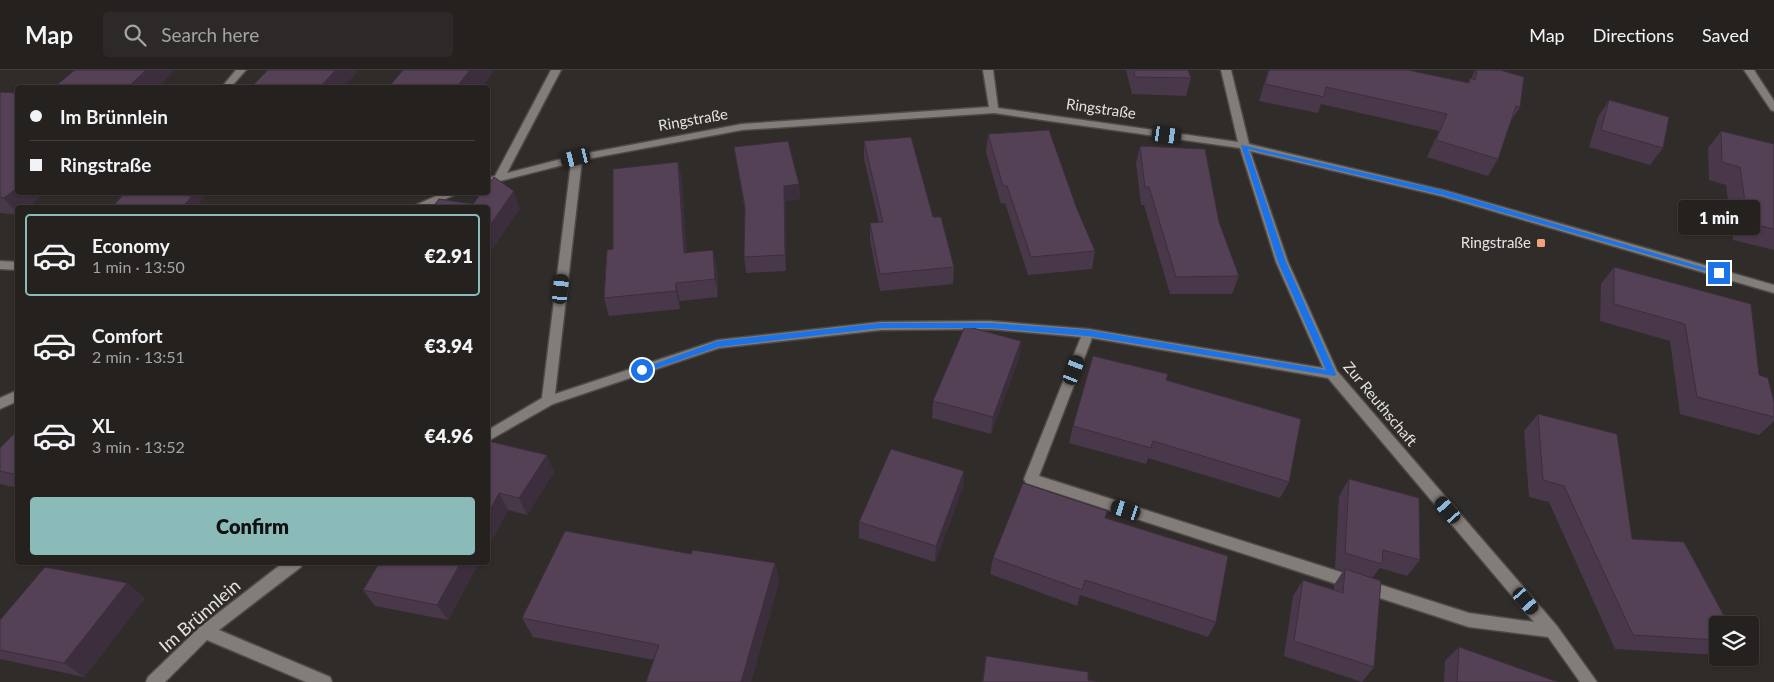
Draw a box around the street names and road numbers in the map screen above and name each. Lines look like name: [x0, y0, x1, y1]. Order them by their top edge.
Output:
street label: Ringstraße: [1065, 94, 1137, 122]
street label: Ringstraße: [657, 104, 729, 134]
street label: Zur Reuthschaft: [1340, 358, 1422, 450]
street label: Im Brünnlein: [154, 574, 245, 657]

